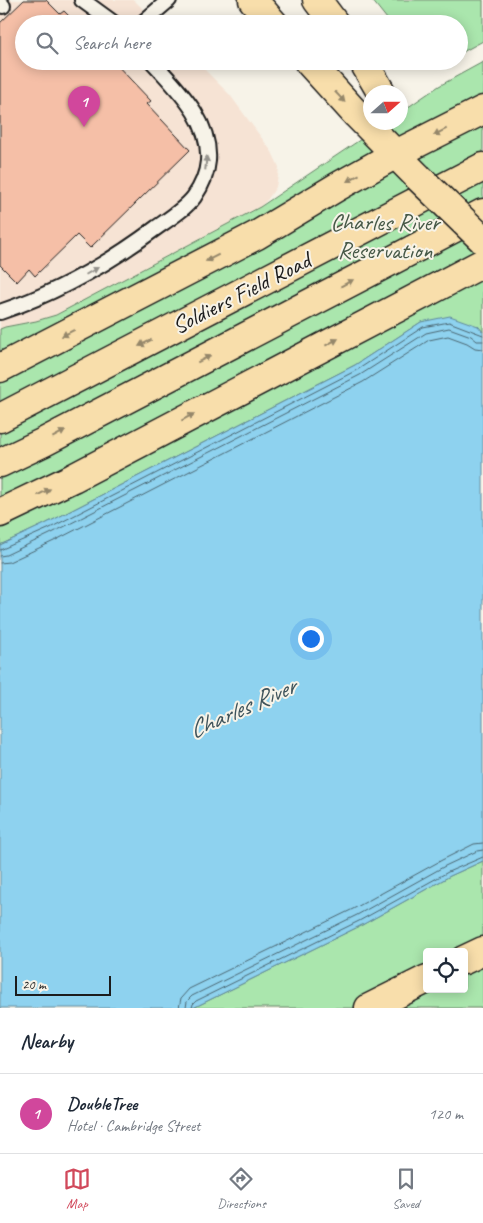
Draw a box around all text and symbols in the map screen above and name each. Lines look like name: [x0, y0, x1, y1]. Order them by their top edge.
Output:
search box: [15, 15, 468, 70]
icon: search: [33, 29, 61, 57]
text: Search here: [73, 31, 150, 55]
north arrow: [363, 85, 408, 130]
pin: 1: [68, 86, 100, 127]
one-way arrow: [335, 91, 346, 104]
one-way arrow: [432, 128, 447, 136]
one-way arrow: [202, 155, 210, 171]
one-way arrow: [346, 174, 361, 182]
park label: Charles River Reservation: [330, 207, 442, 265]
street label: Soldiers Field Road: [167, 244, 318, 341]
one-way arrow: [205, 254, 219, 262]
one-way arrow: [86, 266, 99, 275]
one-way arrow: [340, 279, 355, 287]
one-way arrow: [61, 329, 75, 337]
one-way arrow: [325, 338, 340, 346]
one-way arrow: [137, 339, 152, 347]
one-way arrow: [196, 355, 211, 363]
one-way arrow: [181, 413, 195, 421]
one-way arrow: [52, 430, 67, 438]
one-way arrow: [37, 488, 51, 496]
your location: [298, 626, 324, 652]
water label: Charles River: [184, 669, 304, 746]
map controls: [423, 948, 468, 993]
button: locate: [423, 948, 468, 993]
scale bar: [15, 973, 111, 996]
text: 20 m: [22, 976, 46, 993]
text: Nearby: [20, 1028, 73, 1054]
text: DoubleTree: [67, 1092, 137, 1116]
text: 1: [32, 1104, 40, 1124]
text: 120 m: [429, 1104, 463, 1124]
text: Hotel · Cambridge Street: [67, 1116, 200, 1136]
tab: Map: [63, 1165, 91, 1212]
tab: Directions: [217, 1165, 266, 1212]
tab: Saved: [392, 1165, 420, 1212]

